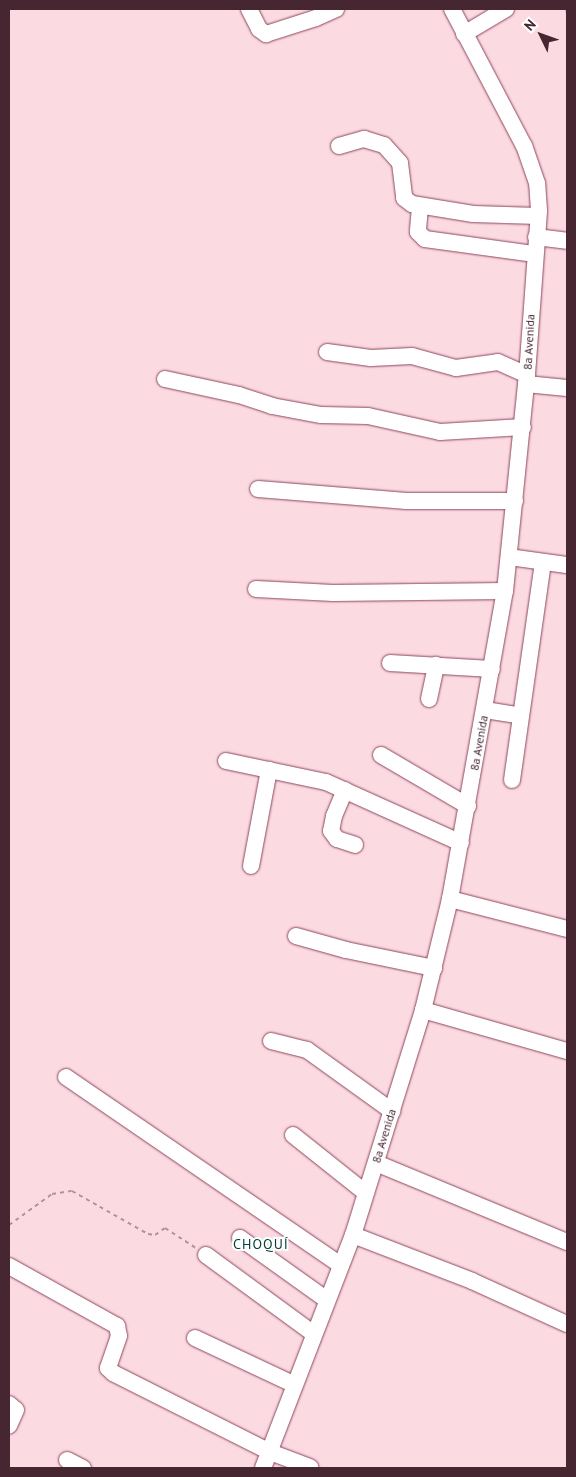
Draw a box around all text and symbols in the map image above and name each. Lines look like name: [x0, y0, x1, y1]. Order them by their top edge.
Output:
north arrow: [516, 10, 566, 60]
text: N: [520, 16, 540, 34]
street label: 8a Avenida: [520, 314, 538, 370]
street label: 8a Avenida: [467, 714, 491, 772]
street label: 8a Avenida: [369, 1107, 399, 1165]
district label: CHOQUÍ: [232, 1236, 290, 1252]

